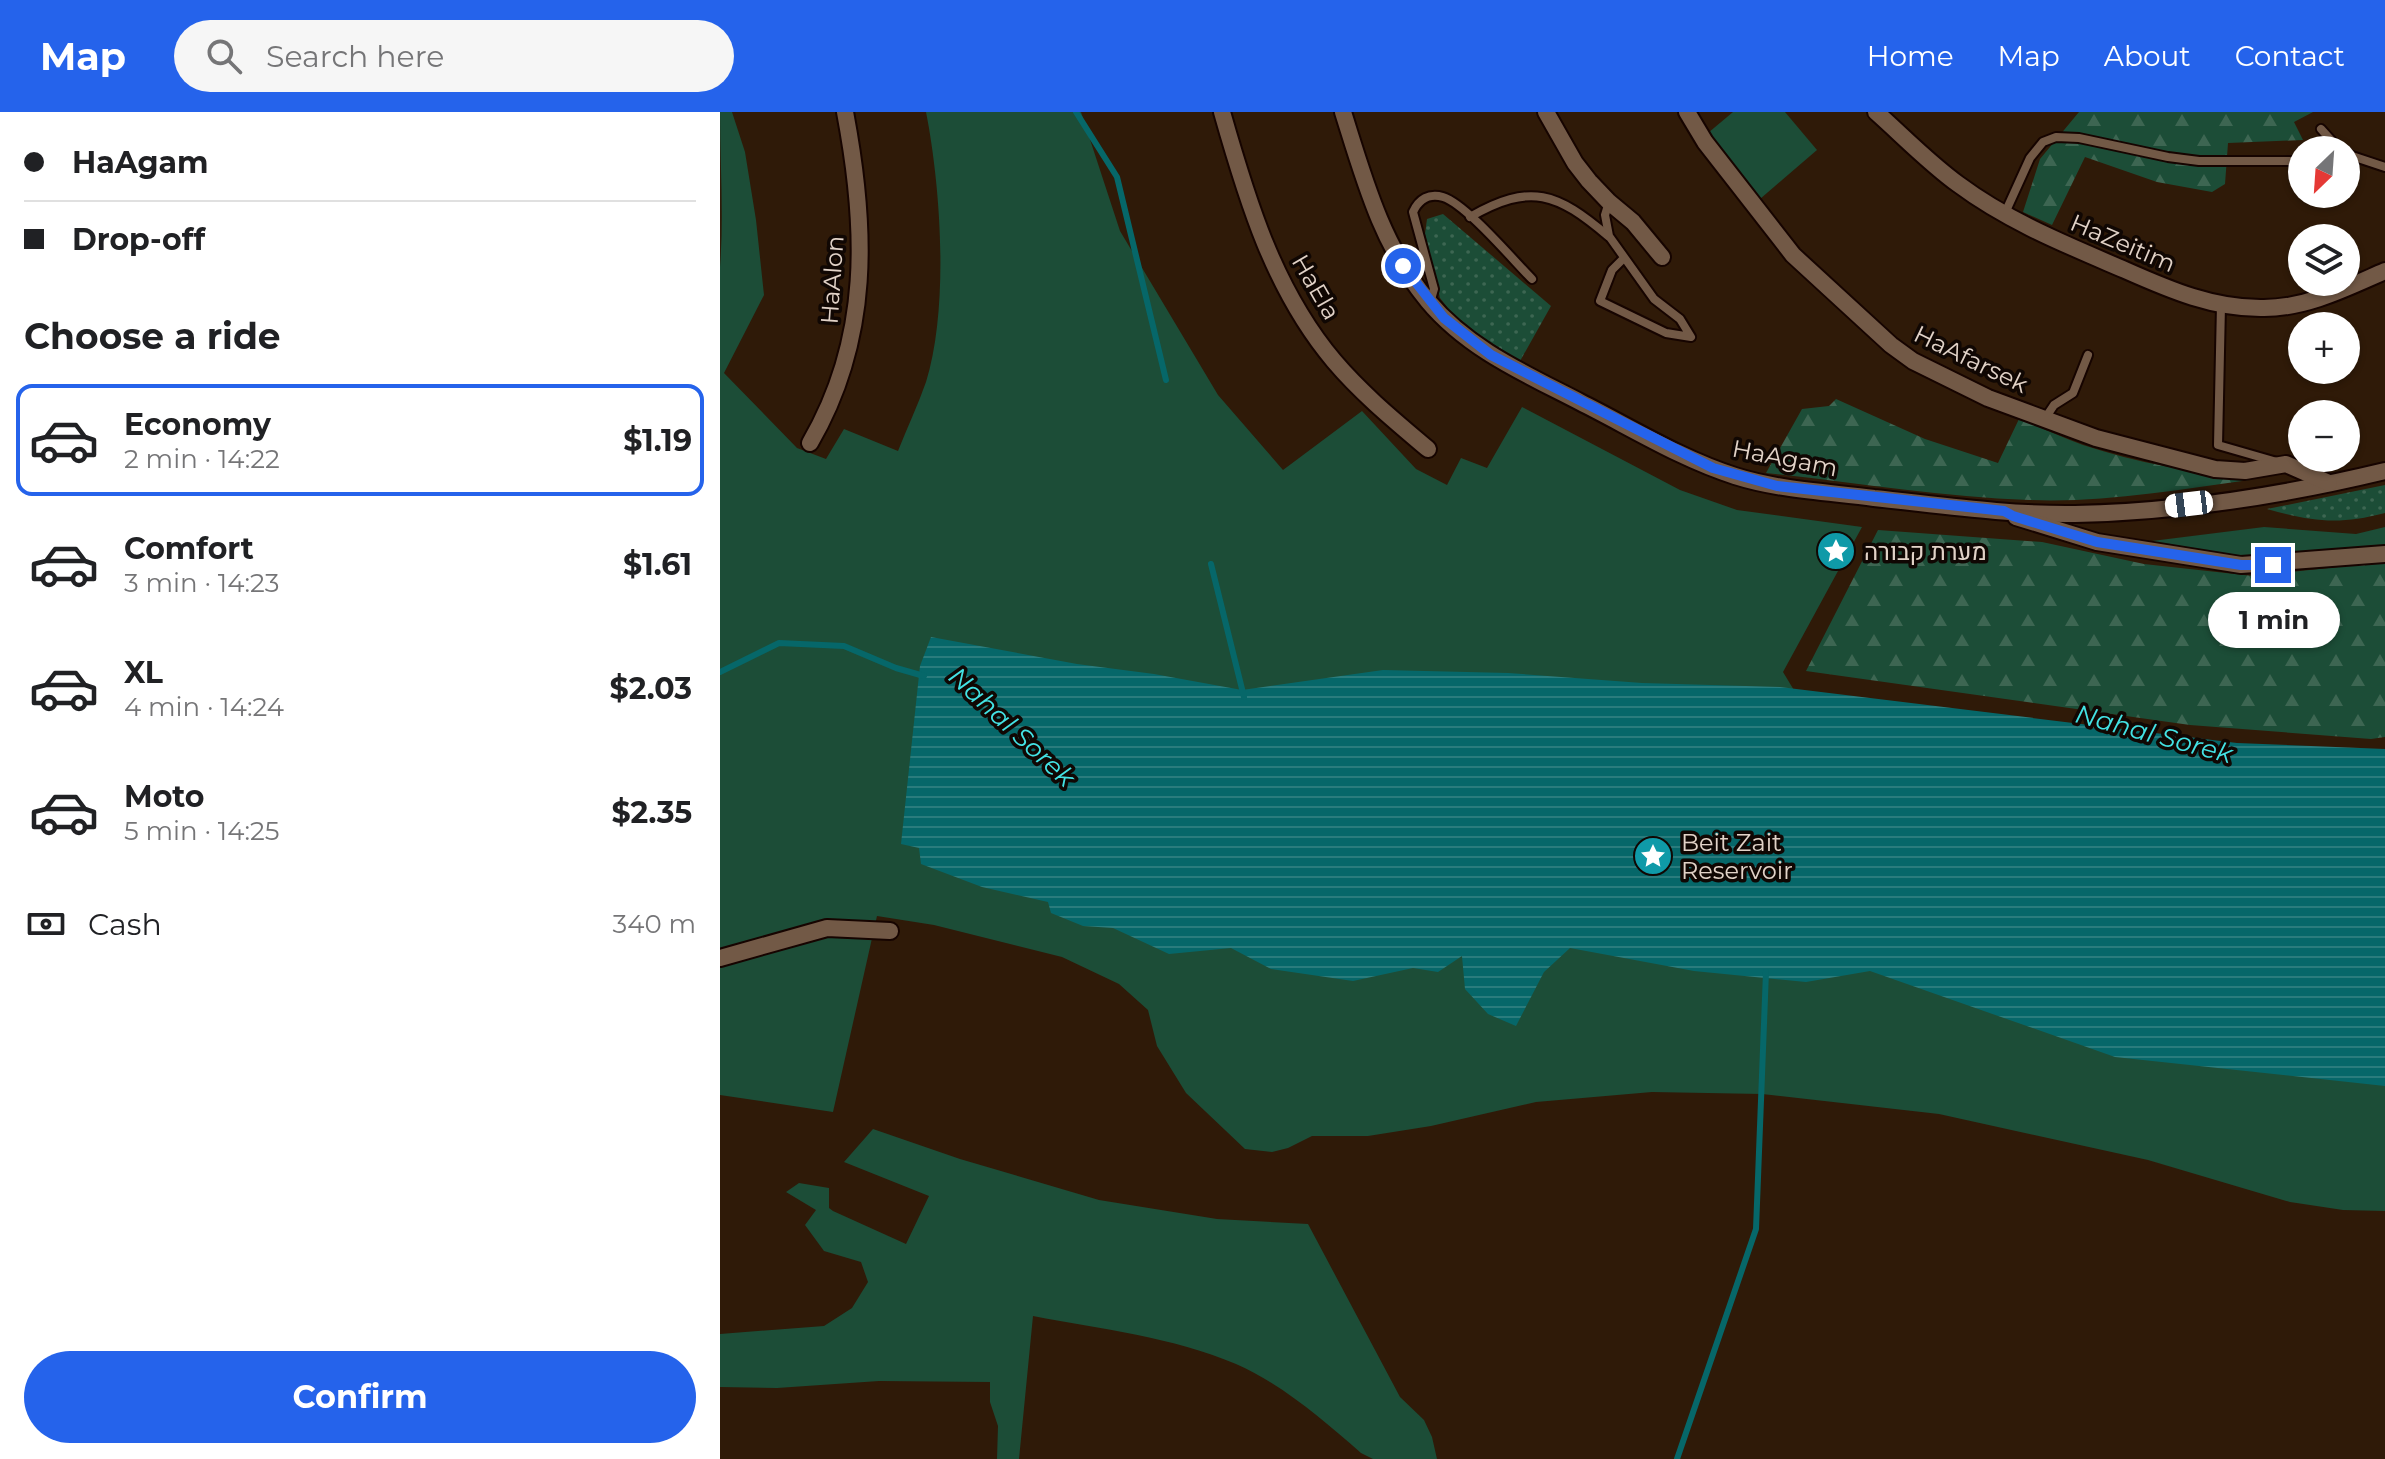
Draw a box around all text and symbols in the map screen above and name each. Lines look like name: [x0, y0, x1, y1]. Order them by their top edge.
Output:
search box: [174, 20, 734, 92]
text: Map: [40, 33, 126, 80]
icon: search: [202, 34, 246, 78]
text: Search here: [266, 38, 444, 75]
text: Home: [1867, 39, 1954, 73]
text: Map: [1998, 39, 2060, 73]
text: About: [2104, 39, 2191, 73]
text: Contact: [2235, 39, 2345, 73]
north arrow: [2288, 136, 2360, 208]
map controls: [2288, 136, 2360, 472]
text: HaAgam: [72, 144, 209, 181]
street label: HaZeitim: [2066, 208, 2180, 278]
text: Drop-off: [72, 221, 205, 258]
button: layers: [2288, 224, 2360, 296]
street label: HaAlon: [814, 235, 850, 325]
route start: [1385, 248, 1421, 284]
street label: HaEla: [1286, 249, 1346, 325]
button: +: [2288, 312, 2360, 384]
text: Choose a ride: [24, 314, 281, 358]
street label: HaAfarsek: [1909, 319, 2033, 399]
button: −: [2288, 400, 2360, 472]
icon: car: [28, 404, 100, 476]
text: Economy: [124, 406, 271, 443]
text: $1.19: [623, 422, 692, 459]
street label: HaAgam: [1730, 434, 1840, 482]
text: 2 min · 14:22: [124, 443, 280, 475]
car: [2164, 489, 2214, 519]
icon: car: [28, 528, 100, 600]
text: Comfort: [124, 530, 254, 567]
place icon: מערת קבורה: [1815, 530, 1857, 572]
place label: מערת קבורה: [1864, 537, 1987, 566]
text: $1.61: [623, 546, 692, 583]
route end: [2255, 547, 2291, 583]
text: 3 min · 14:23: [124, 567, 279, 599]
callout: 1 min: [2207, 593, 2339, 649]
text: 1 min: [2239, 604, 2309, 636]
icon: car: [28, 652, 100, 724]
text: XL: [124, 654, 163, 691]
water label: Nahal Sorek: [942, 660, 1083, 795]
text: $2.03: [610, 670, 692, 707]
text: 4 min · 14:24: [124, 691, 284, 723]
water label: Nahal Sorek: [2072, 698, 2238, 771]
icon: car: [28, 776, 100, 848]
text: Moto: [124, 778, 205, 815]
text: $2.35: [611, 794, 692, 831]
text: 5 min · 14:25: [124, 815, 280, 847]
place label: Beit Zait Reservoir: [1681, 828, 1793, 885]
place icon: Beit Zait Reservoir: [1632, 835, 1674, 877]
icon: cash: [24, 902, 68, 946]
text: Cash: [88, 906, 162, 943]
text: 340 m: [613, 908, 696, 940]
button: Confirm: [24, 1351, 696, 1443]

